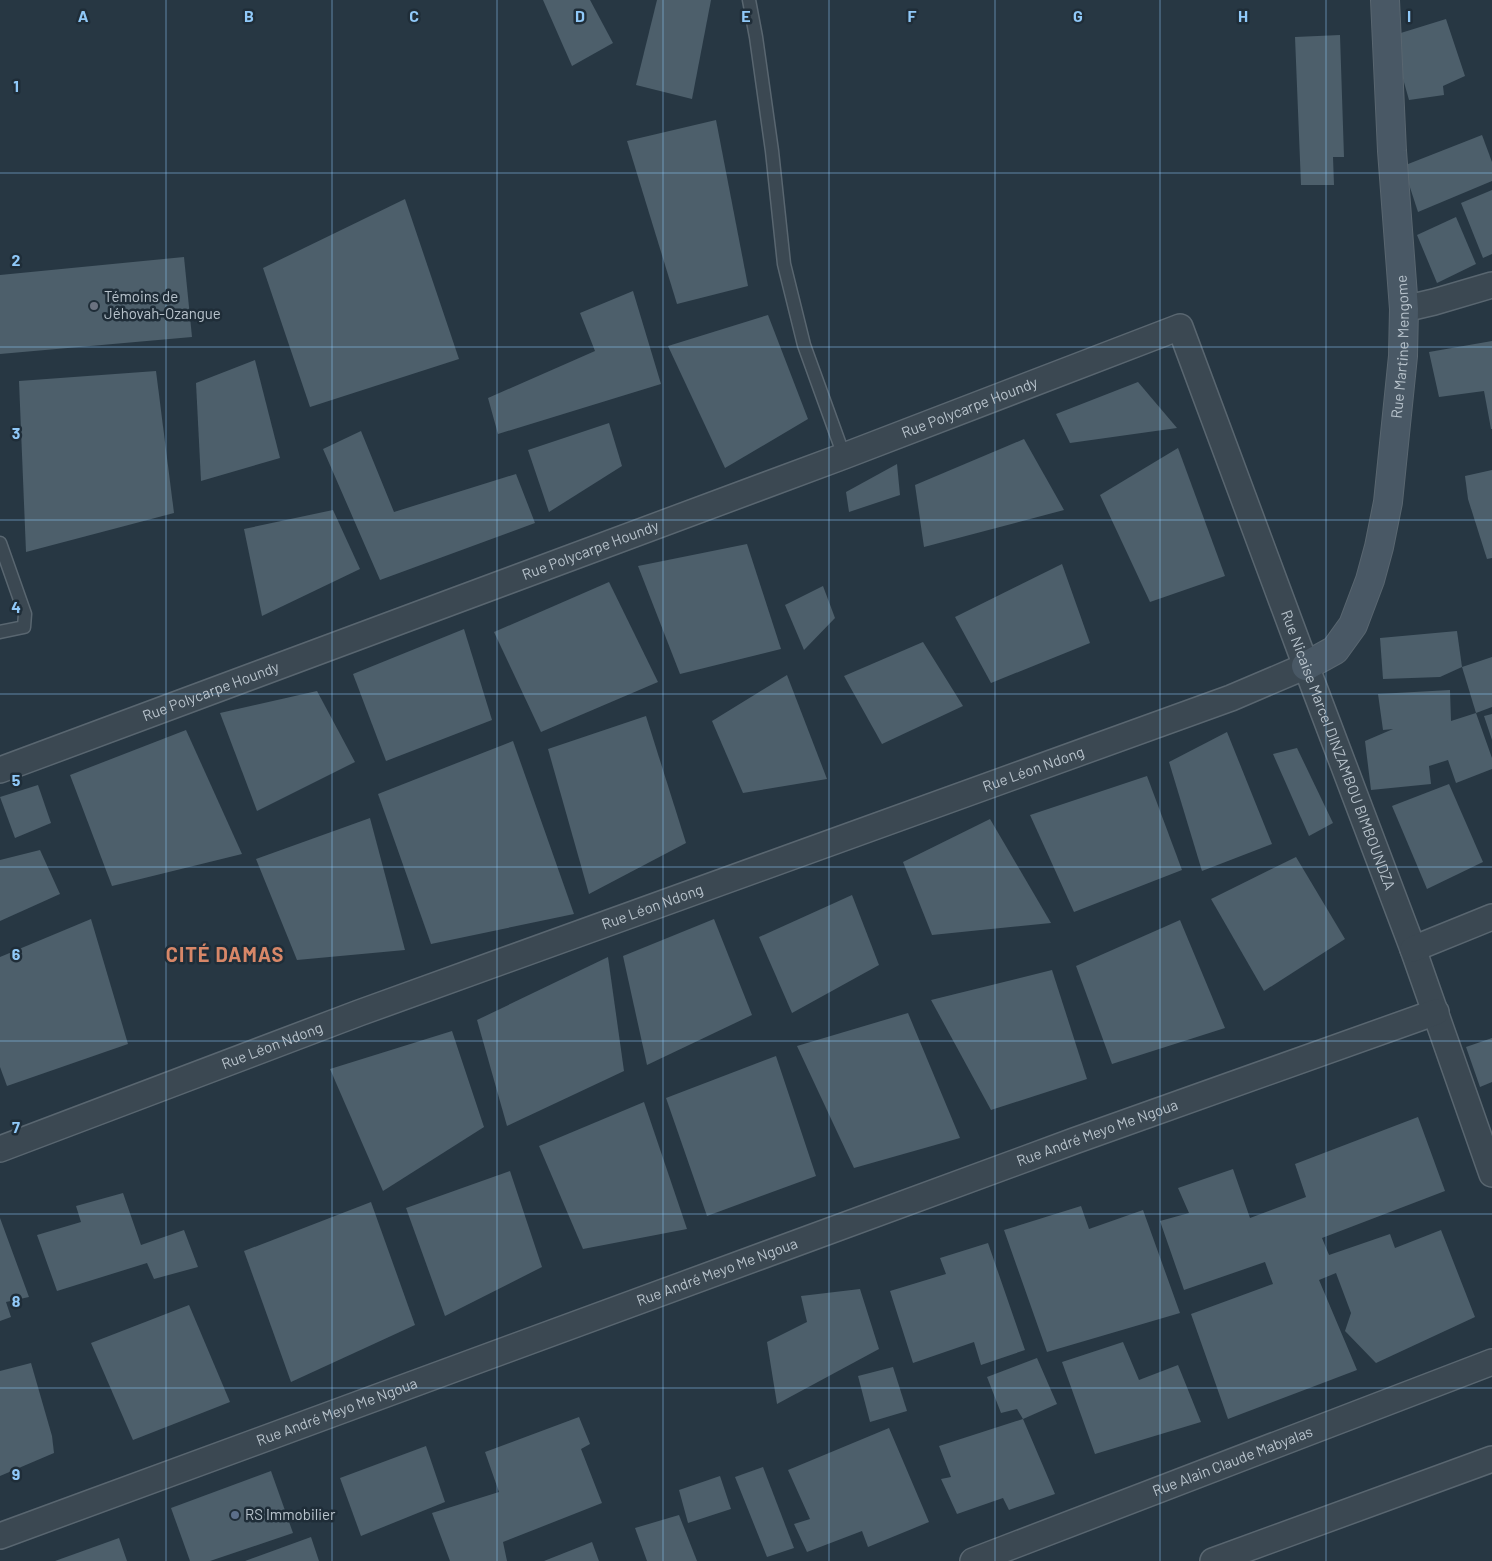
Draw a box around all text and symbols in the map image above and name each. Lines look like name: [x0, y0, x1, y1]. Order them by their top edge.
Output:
text: A: [78, 6, 89, 25]
text: B: [244, 6, 254, 25]
text: C: [409, 6, 419, 25]
text: D: [575, 6, 585, 25]
text: E: [741, 6, 751, 25]
text: F: [908, 6, 917, 25]
text: G: [1073, 6, 1083, 25]
text: H: [1238, 6, 1248, 25]
text: I: [1407, 6, 1411, 25]
text: 1: [13, 76, 19, 95]
text: 2: [12, 250, 21, 269]
street label: Rue Martine Mengome: [1387, 274, 1412, 419]
place label: Témoins de Jéhovah-Ozangue: [104, 287, 221, 322]
marker: Témoins de Jéhovah-Ozangue: [88, 300, 100, 312]
street label: Rue Polycarpe Houndy: [899, 373, 1040, 441]
text: 3: [12, 423, 20, 442]
street label: Rue Polycarpe Houndy: [519, 516, 661, 583]
text: 4: [11, 597, 21, 616]
street label: Rue Nicaise Marcel DINZAMBOU BIMBOUNDZA: [1278, 607, 1400, 892]
street label: Rue Polycarpe Houndy: [140, 657, 281, 724]
street label: Rue Léon Ndong: [980, 742, 1086, 795]
text: 5: [12, 770, 21, 789]
street label: Rue Léon Ndong: [599, 879, 705, 933]
district label: CITÉ DAMAS: [166, 942, 284, 966]
text: 6: [12, 944, 21, 963]
street label: Rue Léon Ndong: [219, 1018, 325, 1072]
street label: Rue André Meyo Me Ngoua: [1014, 1095, 1180, 1169]
text: 7: [12, 1117, 20, 1136]
street label: Rue André Meyo Me Ngoua: [634, 1234, 800, 1309]
text: 8: [12, 1291, 21, 1310]
street label: Rue André Meyo Me Ngoua: [254, 1373, 420, 1449]
street label: Rue Alain Claude Mabyalas: [1150, 1422, 1315, 1499]
text: 9: [12, 1464, 20, 1483]
place label: RS Immobilier: [245, 1505, 336, 1523]
marker: RS Immobilier: [229, 1509, 241, 1521]

